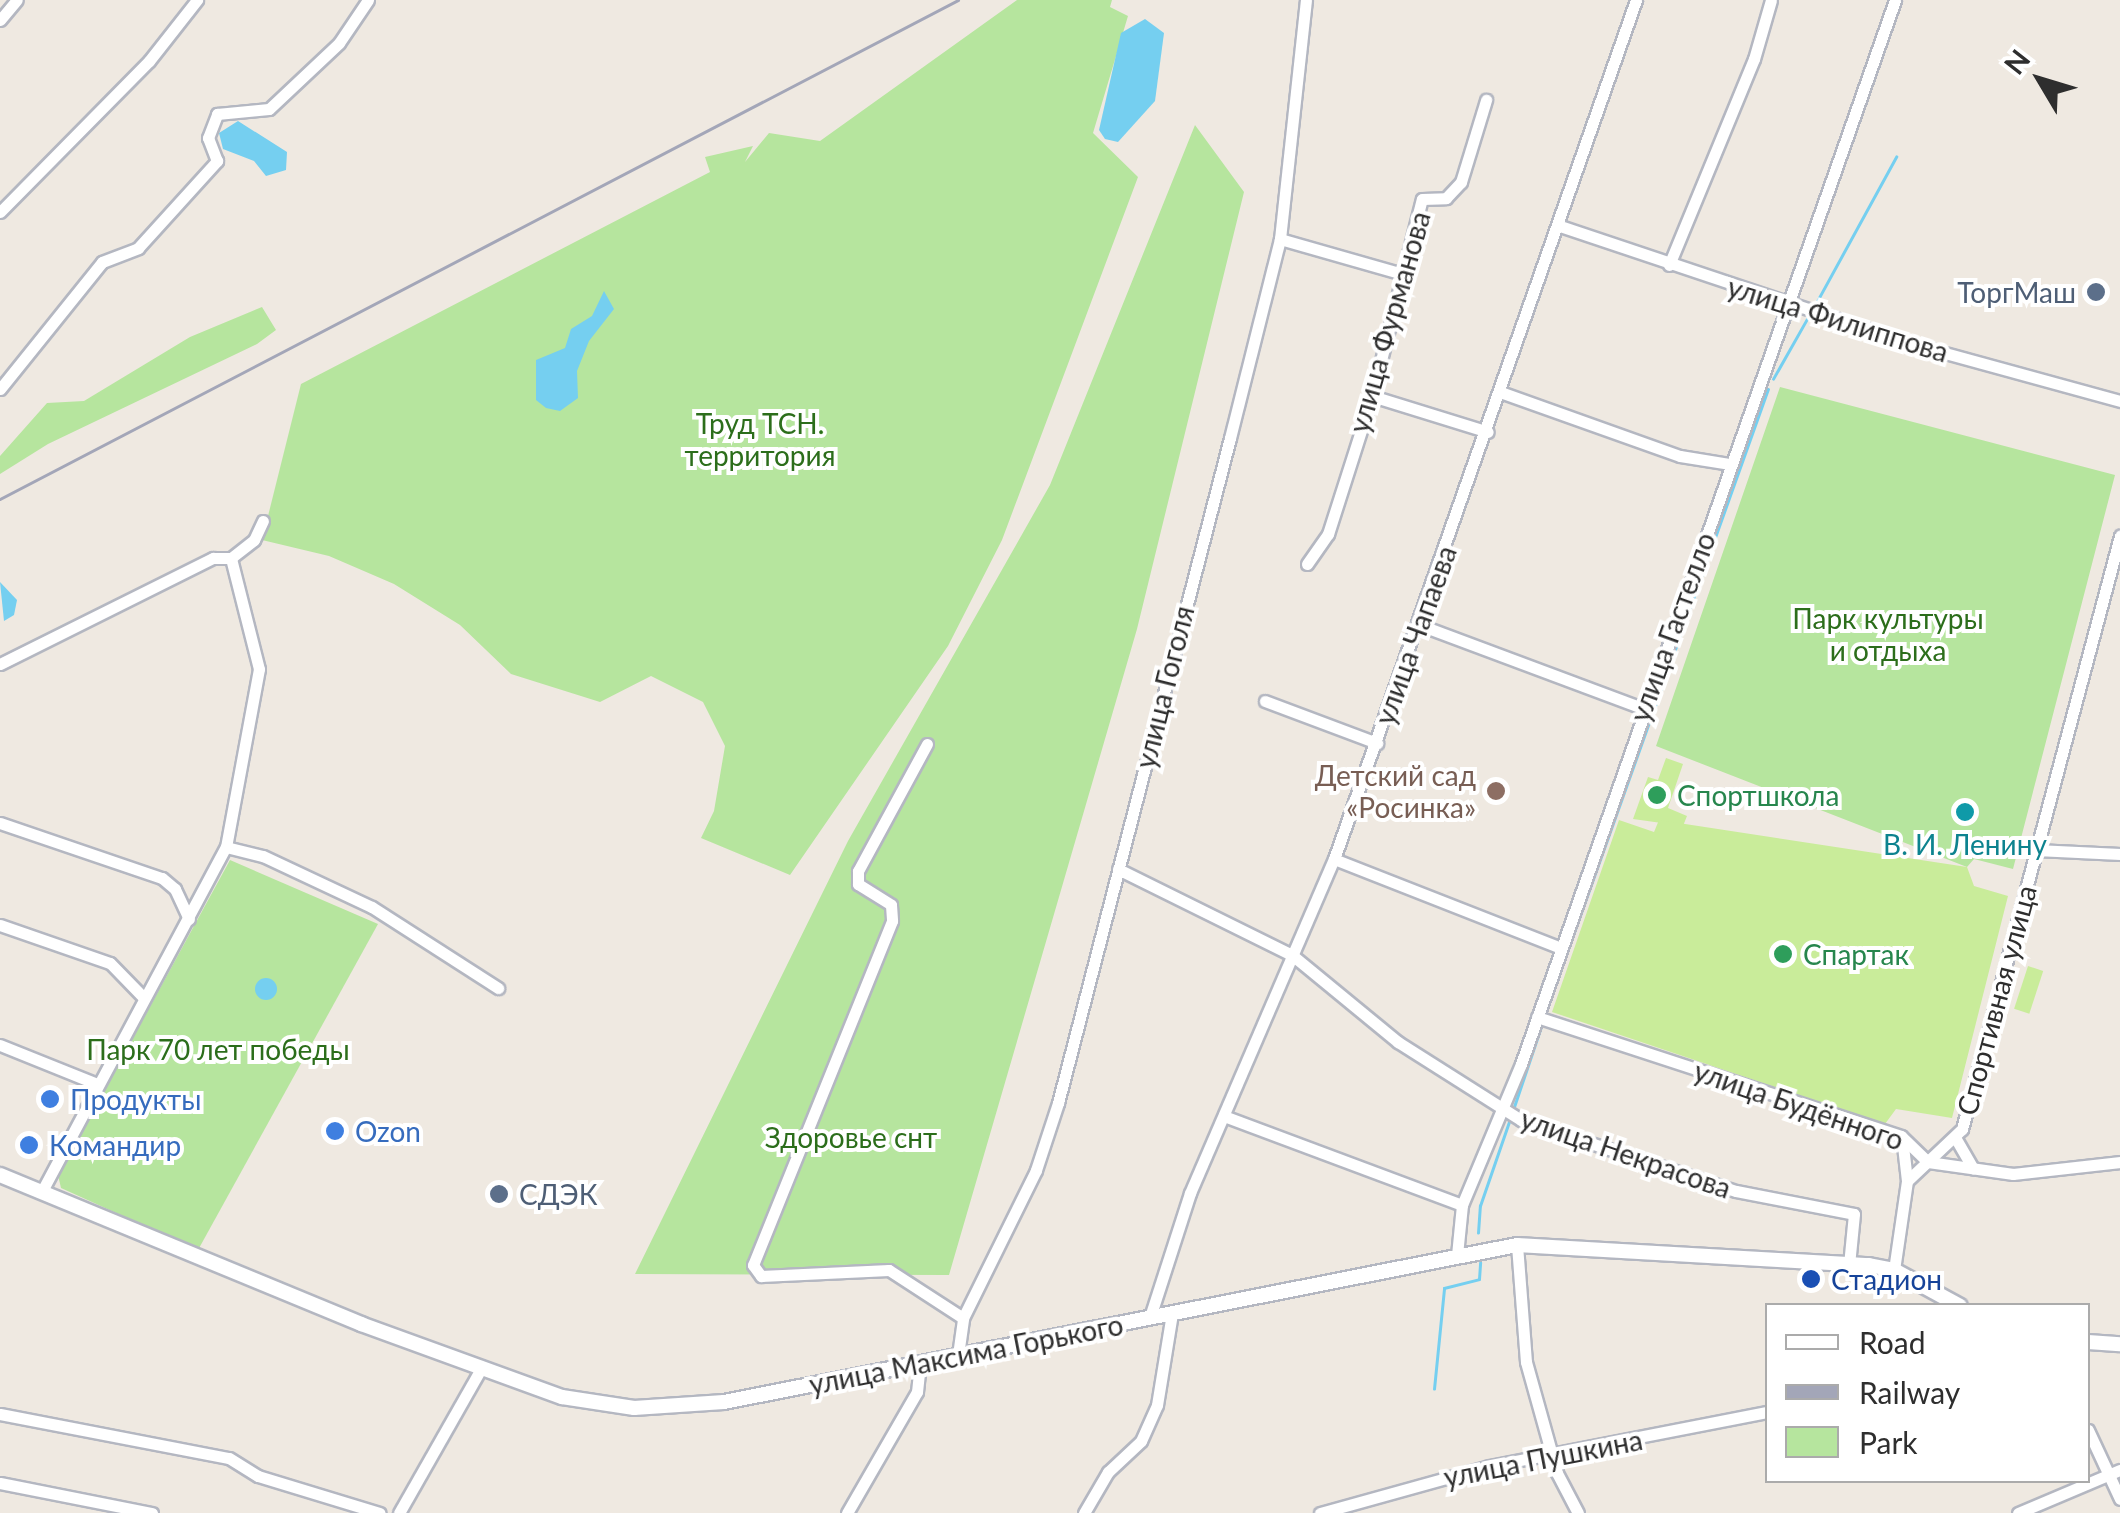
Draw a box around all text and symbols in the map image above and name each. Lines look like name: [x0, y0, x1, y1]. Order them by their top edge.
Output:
north arrow: [1990, 30, 2090, 130]
text: N: [1996, 43, 2036, 81]
street label: улица Фурманова: [1341, 207, 1437, 437]
street label: улица Филиппова: [1724, 269, 1952, 369]
place label: ТоргМаш: [1957, 275, 2076, 309]
marker: ТоргМаш: [2085, 281, 2107, 303]
park label: Труд ТСН. территория: [685, 406, 835, 472]
street label: улица Гастелло: [1622, 528, 1722, 726]
street label: улица Чапаева: [1367, 541, 1463, 729]
park label: Парк культуры и отдыха: [1792, 601, 1984, 667]
street label: улица Гоголя: [1128, 602, 1200, 772]
place label: Детский сад «Росинка»: [1315, 758, 1476, 824]
place label: Спортшкола: [1677, 778, 1839, 812]
marker: Детский сад «Росинка»: [1485, 780, 1507, 802]
marker: Спортшкола: [1646, 784, 1668, 806]
marker: В. И. Ленину: [1954, 801, 1976, 823]
place label: В. И. Ленину: [1883, 827, 2047, 861]
street label: Спортивная улица: [1949, 881, 2043, 1119]
place label: Спартак: [1803, 937, 1909, 971]
marker: Спартак: [1772, 943, 1794, 965]
park label: Парк 70 лет победы: [86, 1032, 350, 1066]
street label: улица Будённого: [1690, 1053, 1908, 1157]
place label: Продукты: [70, 1082, 201, 1116]
marker: Продукты: [39, 1088, 61, 1110]
street label: улица Некрасова: [1516, 1101, 1736, 1205]
place label: Ozon: [355, 1114, 421, 1148]
marker: Ozon: [324, 1120, 346, 1142]
park label: Здоровье снт: [765, 1120, 937, 1154]
place label: Командир: [49, 1128, 181, 1162]
marker: Командир: [18, 1134, 40, 1156]
place label: СДЭК: [519, 1177, 597, 1211]
marker: СДЭК: [488, 1183, 510, 1205]
place label: Стадион: [1831, 1262, 1942, 1296]
marker: Стадион: [1800, 1268, 1822, 1290]
legend: [1765, 1303, 2090, 1483]
street label: улица Максима Горького: [806, 1307, 1126, 1401]
text: Road: [1859, 1324, 1926, 1360]
text: Railway: [1859, 1374, 1960, 1410]
street label: улица Пушкина: [1441, 1422, 1645, 1494]
text: Park: [1859, 1424, 1918, 1460]

